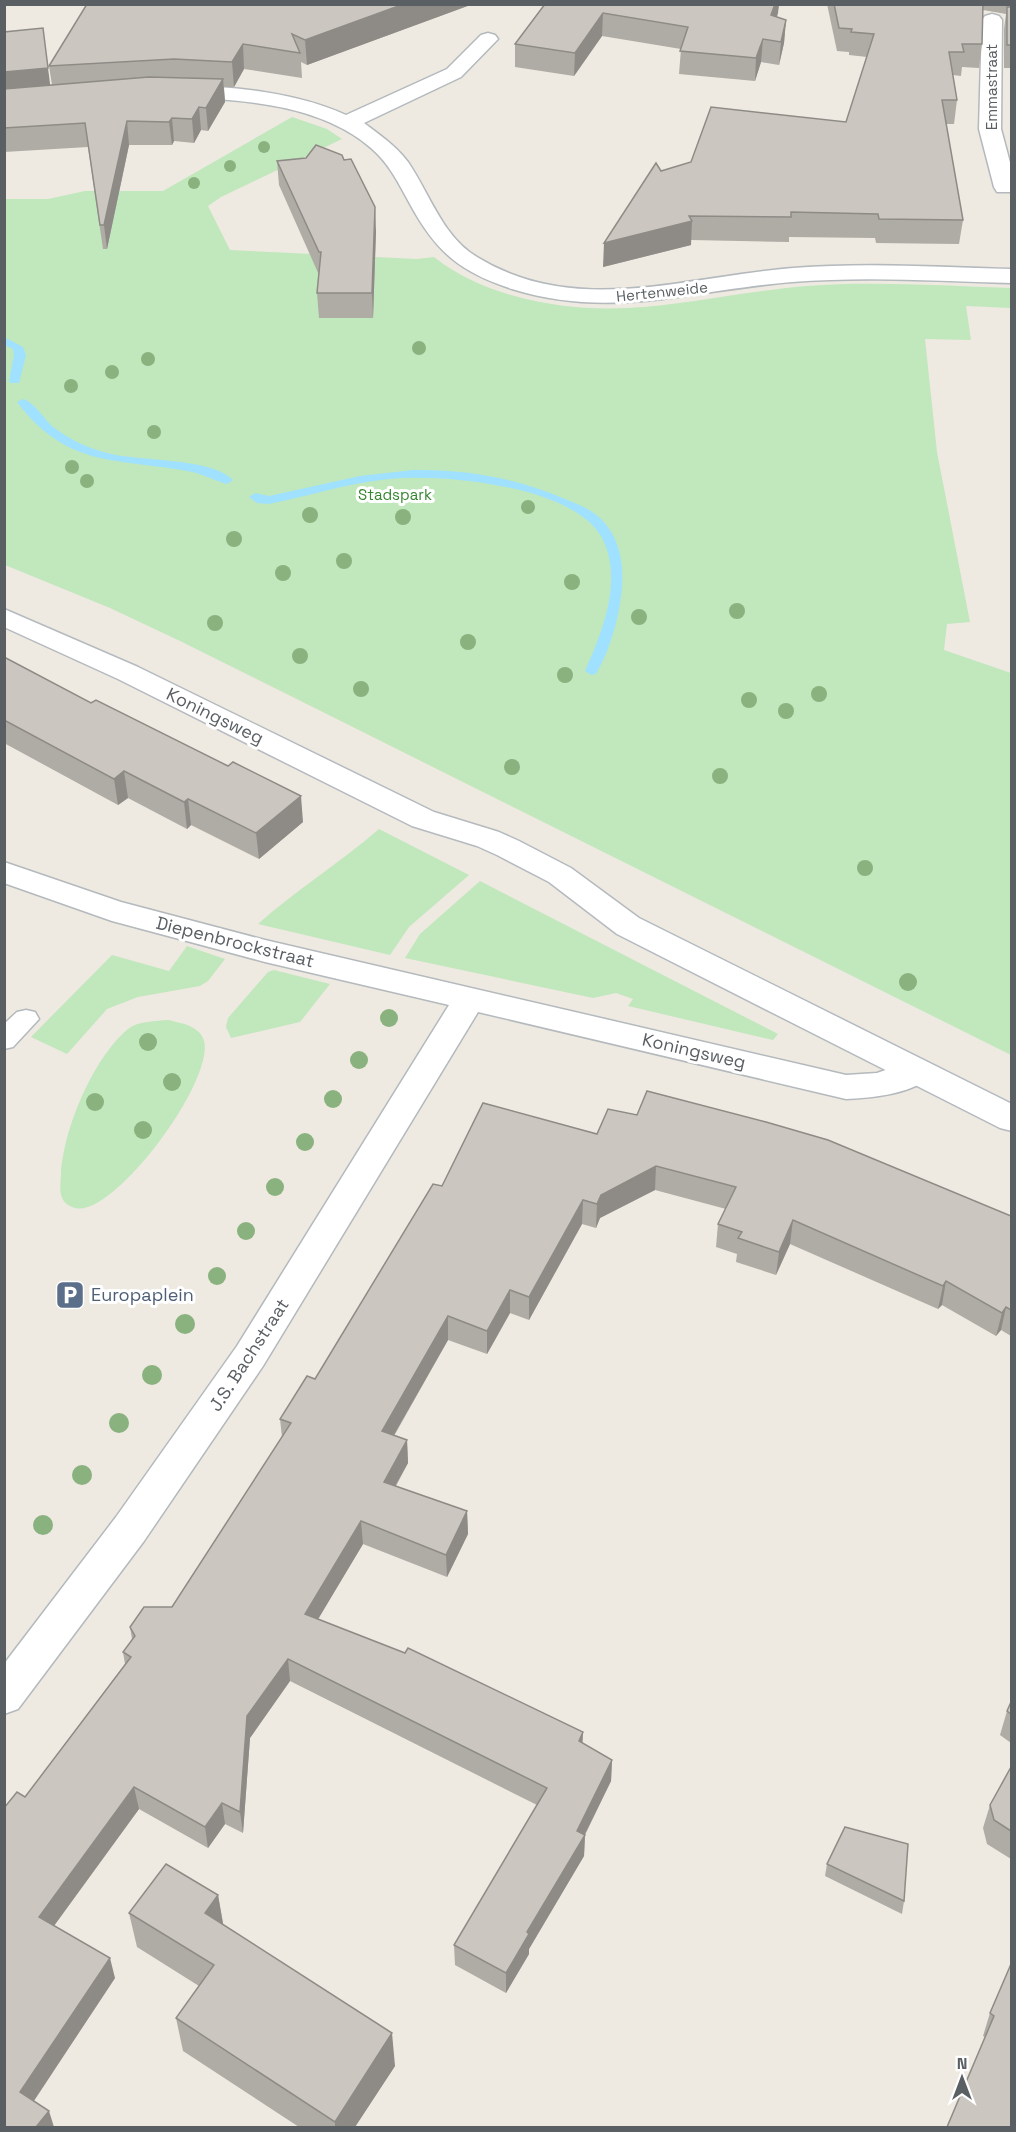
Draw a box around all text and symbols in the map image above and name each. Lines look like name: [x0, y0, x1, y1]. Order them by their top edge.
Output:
street label: Emmastraat: [982, 44, 1001, 130]
street label: Hertenweide: [615, 277, 709, 306]
park label: Stadspark: [358, 485, 432, 504]
street label: Koningsweg: [163, 682, 268, 749]
street label: Diepenbrockstraat: [154, 911, 317, 972]
street label: Koningsweg: [640, 1027, 748, 1074]
parking icon: Europaplein: [54, 1279, 86, 1311]
place label: Europaplein: [91, 1283, 194, 1306]
street label: J.S. Bachstraat: [204, 1294, 294, 1416]
north arrow: [932, 2048, 992, 2108]
text: N: [957, 2053, 967, 2074]

